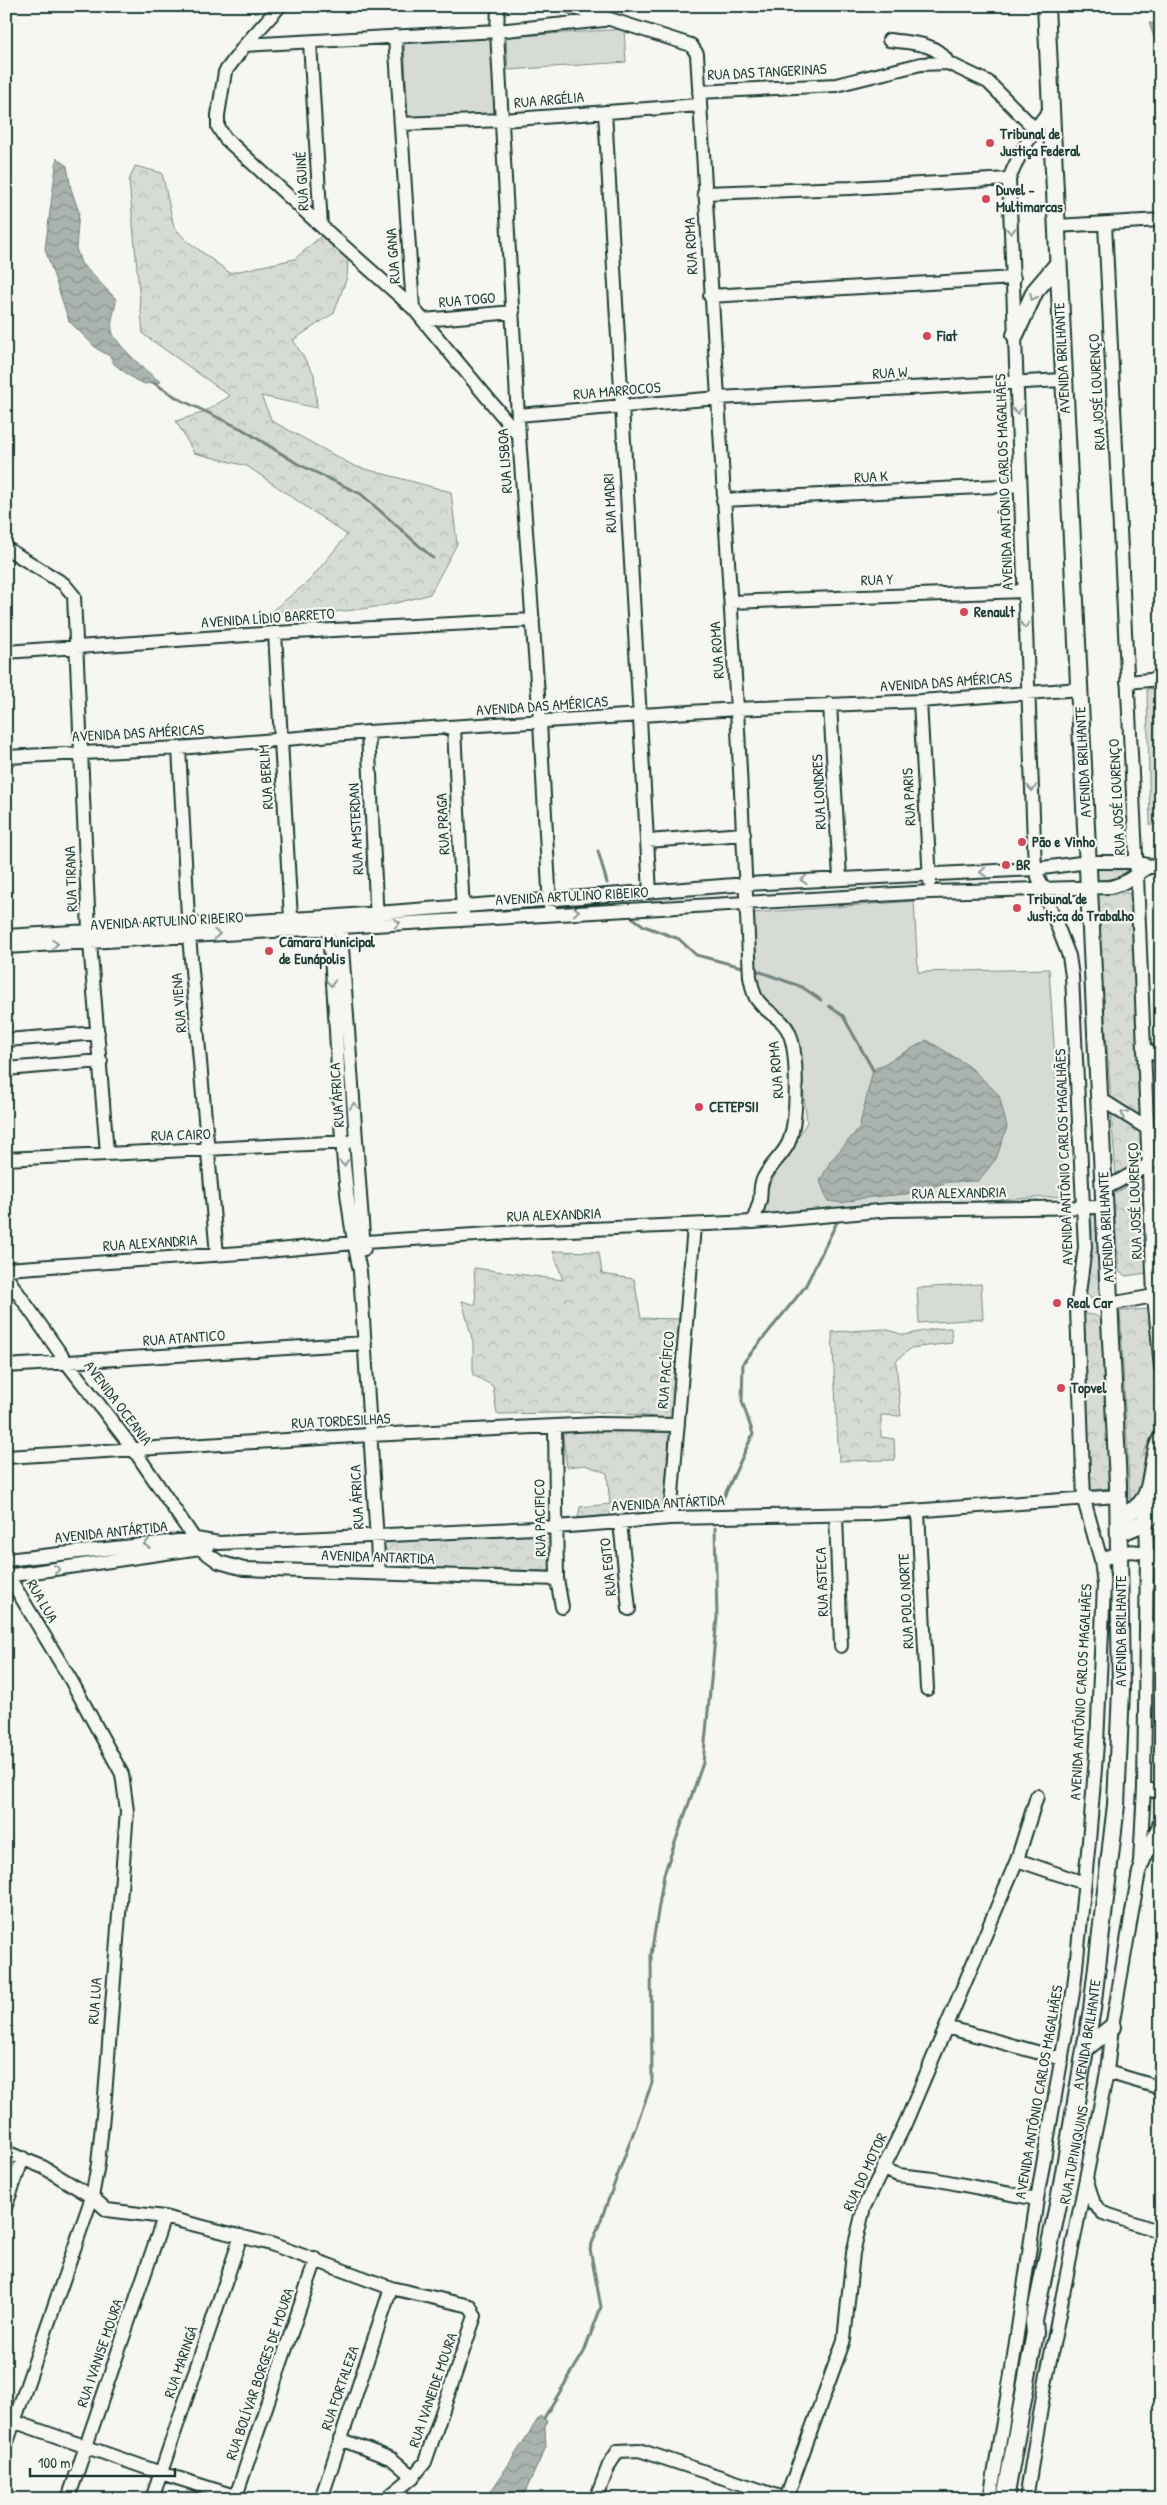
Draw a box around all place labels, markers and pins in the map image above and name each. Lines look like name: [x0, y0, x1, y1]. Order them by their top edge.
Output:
place label: Tribunal de Justiça Federal: [999, 123, 1081, 161]
marker: Tribunal de Justiça Federal: [984, 137, 996, 149]
place label: Duvel - Multimarcas: [996, 179, 1063, 217]
marker: Duvel - Multimarcas: [980, 193, 992, 205]
place label: Fiat: [936, 325, 958, 346]
marker: Fiat: [921, 330, 933, 342]
place label: Renault: [974, 601, 1015, 622]
marker: Renault: [958, 606, 970, 618]
place label: Pão e Vinho: [1032, 831, 1095, 852]
marker: Pão e Vinho: [1016, 836, 1028, 848]
place label: BR: [1016, 854, 1031, 875]
marker: BR: [1000, 859, 1012, 871]
place label: Tribunal de Justi;ca do Trabalho: [1026, 888, 1134, 926]
marker: Tribunal de Justi;ca do Trabalho: [1011, 902, 1023, 914]
place label: Câmara Municipal de Eunápolis: [279, 931, 376, 970]
marker: Câmara Municipal de Eunápolis: [263, 945, 275, 957]
place label: CETEPSII: [709, 1096, 759, 1117]
marker: CETEPSII: [693, 1101, 705, 1113]
place label: Real Car: [1067, 1292, 1113, 1313]
marker: Real Car: [1051, 1297, 1063, 1309]
place label: Topvel: [1070, 1377, 1107, 1399]
marker: Topvel: [1055, 1382, 1067, 1394]

